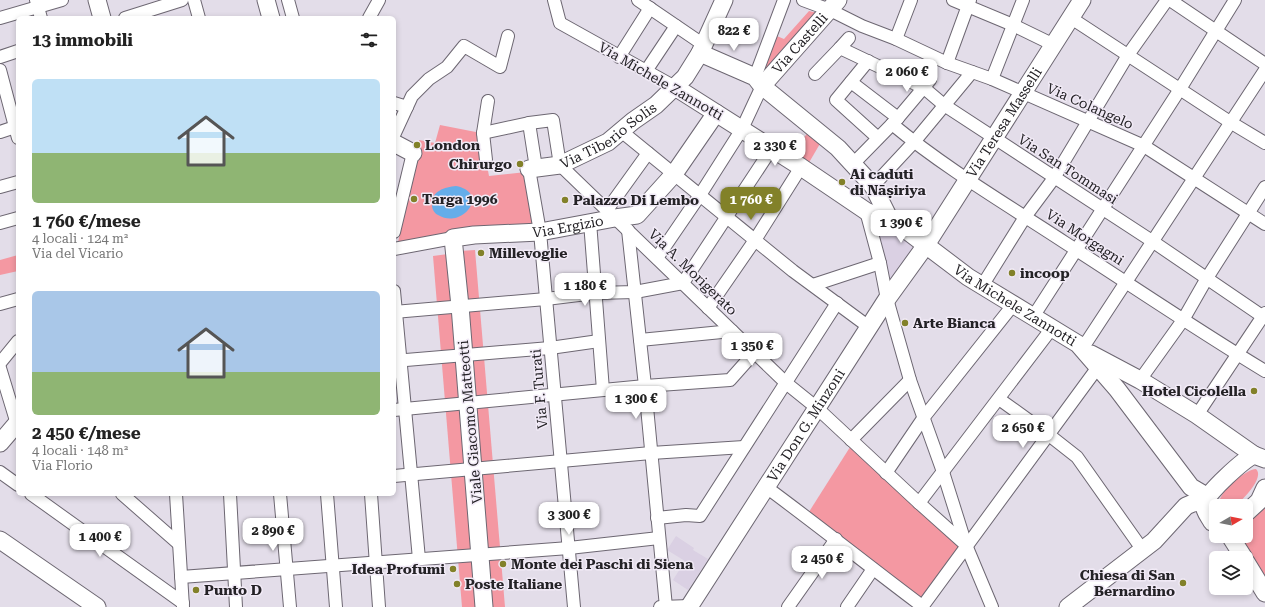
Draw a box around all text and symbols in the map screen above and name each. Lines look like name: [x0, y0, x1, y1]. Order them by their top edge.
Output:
street label: Via Castelli: [769, 9, 831, 77]
pin: 822 €: [706, 18, 762, 52]
text: 822 €: [718, 23, 750, 38]
icon: filters: [358, 29, 380, 51]
text: 13 immobili: [32, 30, 133, 50]
street label: Via Michele Zannotti: [596, 39, 727, 124]
pin: 2 060 €: [870, 59, 944, 93]
text: 2 060 €: [886, 64, 928, 79]
street label: Via Teresa Masselli: [963, 64, 1045, 180]
street label: Via Colangelo: [1044, 80, 1136, 132]
street label: Via Tiberio Solis: [557, 99, 660, 172]
icon: home: [170, 105, 242, 177]
street label: Via San Tommasi: [1015, 131, 1121, 207]
pin: 2 330 €: [738, 133, 812, 167]
place label: London: [425, 137, 481, 153]
text: 2 330 €: [754, 138, 796, 153]
marker: London: [412, 140, 422, 150]
place label: Chirurgo: [449, 156, 512, 172]
marker: Chirurgo: [515, 159, 525, 169]
place label: Ai caduti di Nāṣiriya: [850, 166, 926, 198]
marker: Ai caduti di Nāṣiriya: [837, 177, 847, 187]
pin: 1 760 €: [714, 187, 788, 221]
place label: Targa 1996: [422, 191, 498, 207]
place label: Palazzo Di Lembo: [573, 192, 699, 208]
text: 1 760 €: [730, 192, 772, 207]
marker: Targa 1996: [409, 194, 419, 204]
marker: Palazzo Di Lembo: [560, 195, 570, 205]
street label: Via Morgagni: [1043, 206, 1127, 268]
pin: 1 390 €: [864, 210, 938, 244]
text: 1 760 €/mese: [32, 211, 141, 231]
street label: Via Ergizio: [532, 212, 605, 240]
text: 1 390 €: [880, 215, 922, 230]
street label: Via A. Morigerato: [645, 226, 741, 318]
text: 4 locali · 124 m²: [32, 231, 128, 246]
place label: Millevoglie: [489, 245, 567, 261]
text: Via del Vicario: [32, 246, 123, 261]
marker: Millevoglie: [476, 248, 486, 258]
street label: Via Michele Zannotti: [951, 261, 1080, 349]
place label: incoop: [1020, 265, 1070, 281]
marker: incoop: [1007, 268, 1017, 278]
pin: 1 180 €: [548, 273, 622, 307]
text: 1 180 €: [564, 278, 606, 293]
place label: Arte Bianca: [913, 315, 996, 331]
icon: home: [170, 317, 242, 389]
marker: Arte Bianca: [900, 318, 910, 328]
pin: 1 350 €: [715, 333, 789, 367]
text: 1 350 €: [731, 338, 773, 353]
street label: Viale Giacomo Matteotti: [455, 339, 485, 504]
street label: Via F. Turati: [527, 348, 550, 430]
street label: Via Don G. Minzoni: [764, 366, 848, 485]
place label: Hotel Cicolella: [1142, 383, 1247, 399]
pin: 1 300 €: [599, 386, 673, 420]
marker: Hotel Cicolella: [1249, 386, 1259, 396]
text: 1 300 €: [615, 391, 657, 406]
pin: 2 650 €: [986, 415, 1060, 449]
text: 2 650 €: [1002, 420, 1044, 435]
text: 2 450 €/mese: [32, 423, 141, 443]
text: 4 locali · 148 m²: [32, 443, 128, 458]
text: Via Florio: [32, 458, 93, 473]
north arrow: [1209, 499, 1253, 543]
map controls: [1209, 499, 1253, 595]
pin: 3 300 €: [532, 502, 606, 536]
text: 3 300 €: [548, 507, 590, 522]
pin: 2 890 €: [236, 518, 310, 552]
text: 2 890 €: [252, 523, 294, 538]
pin: 1 400 €: [63, 524, 137, 558]
text: 1 400 €: [79, 529, 121, 544]
pin: 2 450 €: [785, 546, 859, 580]
text: 2 450 €: [801, 551, 843, 566]
button: layers: [1209, 551, 1253, 595]
place label: Monte dei Paschi di Siena: [511, 556, 694, 572]
marker: Monte dei Paschi di Siena: [498, 559, 508, 569]
place label: Idea Profumi: [352, 561, 445, 577]
marker: Idea Profumi: [448, 564, 458, 574]
place label: Chiesa di San Bernardino: [1080, 567, 1176, 599]
place label: Poste Italiane: [465, 576, 562, 592]
marker: Chiesa di San Bernardino: [1178, 578, 1188, 588]
marker: Poste Italiane: [452, 579, 462, 589]
place label: Punto D: [204, 582, 262, 598]
marker: Punto D: [191, 585, 201, 595]

